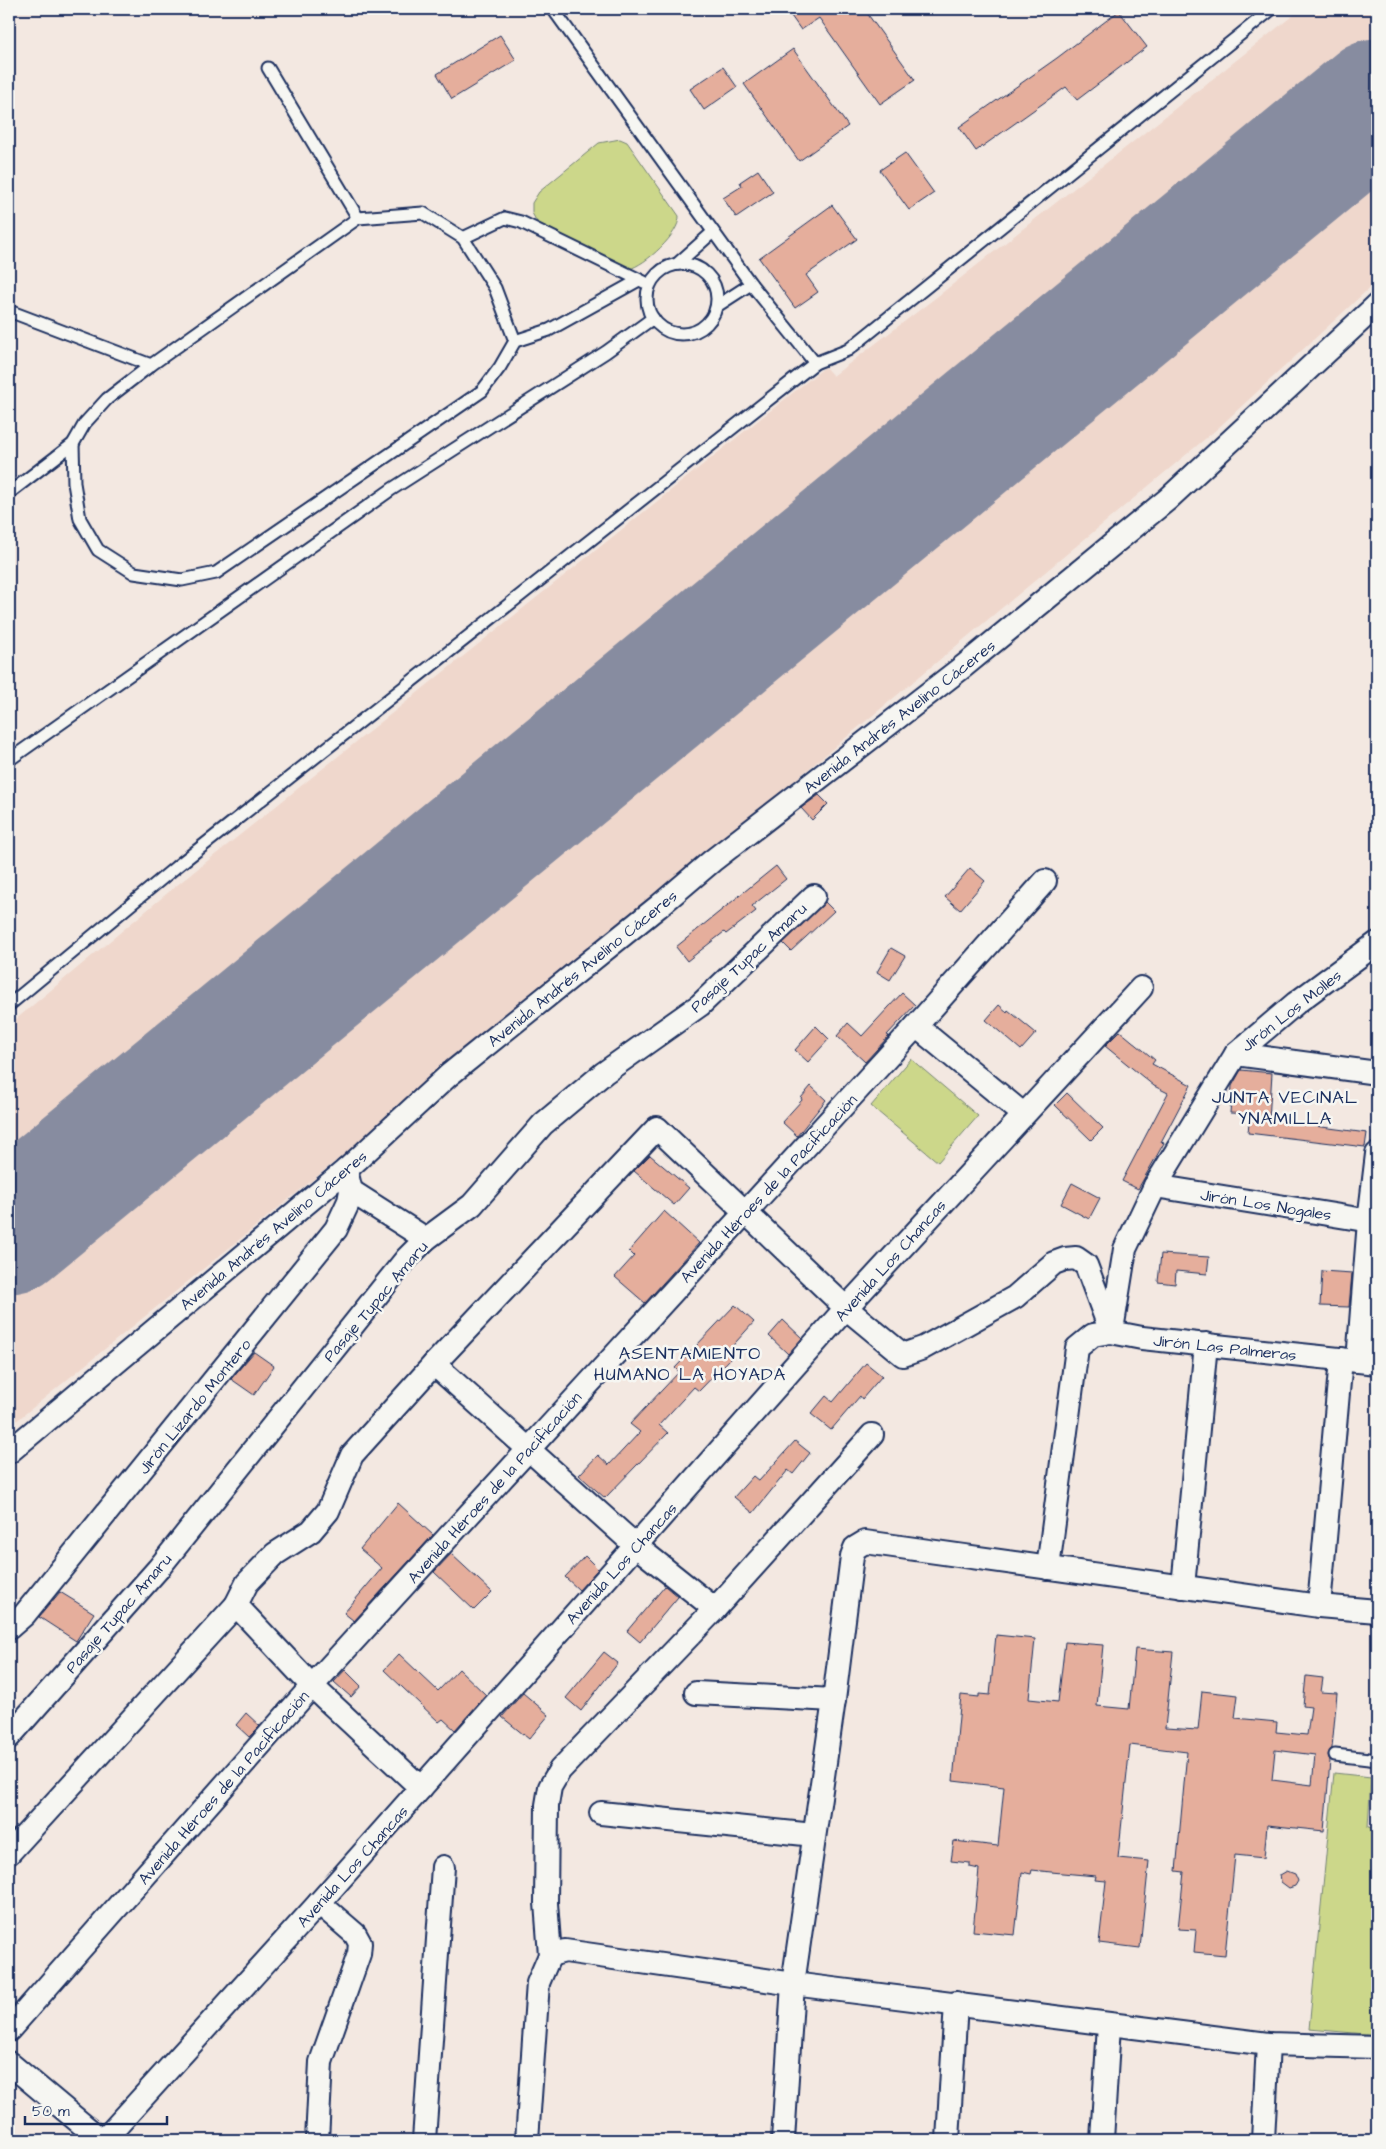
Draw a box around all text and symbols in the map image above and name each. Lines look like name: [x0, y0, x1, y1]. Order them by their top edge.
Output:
street label: Avenida Andrés Avelino Cáceres: [799, 635, 1000, 799]
street label: Avenida Andrés Avelino Cáceres: [483, 885, 682, 1052]
street label: Pasaje Tupac Amaru: [686, 898, 812, 1018]
street label: Jirón Los Molles: [1237, 965, 1346, 1057]
district label: JUNTA VECINAL YNAMILLA: [1212, 1085, 1358, 1131]
street label: Avenida Héroes de la Pacificación: [675, 1090, 862, 1288]
street label: Avenida Andrés Avelino Cáceres: [175, 1146, 372, 1316]
street label: Jirón Los Nogales: [1199, 1184, 1333, 1227]
street label: Avenida Los Chancas: [830, 1195, 951, 1326]
street label: Pasaje Tupac Amaru: [319, 1236, 433, 1367]
street label: Jirón Las Palmeras: [1152, 1330, 1298, 1366]
street label: Jirón Lizardo Montero: [133, 1334, 256, 1479]
district label: ASENTAMIENTO HUMANO LA HOYADA: [594, 1341, 786, 1387]
street label: Avenida Héroes de la Pacificación: [403, 1387, 587, 1588]
street label: Avenida Los Chancas: [561, 1498, 682, 1629]
street label: Pasaje Tupac Amaru: [61, 1549, 177, 1678]
street label: Avenida Héroes de la Pacificación: [133, 1686, 314, 1889]
street label: Avenida Los Chancas: [292, 1801, 413, 1932]
scale bar: [25, 2094, 168, 2126]
text: 50 m: [32, 2101, 70, 2122]

